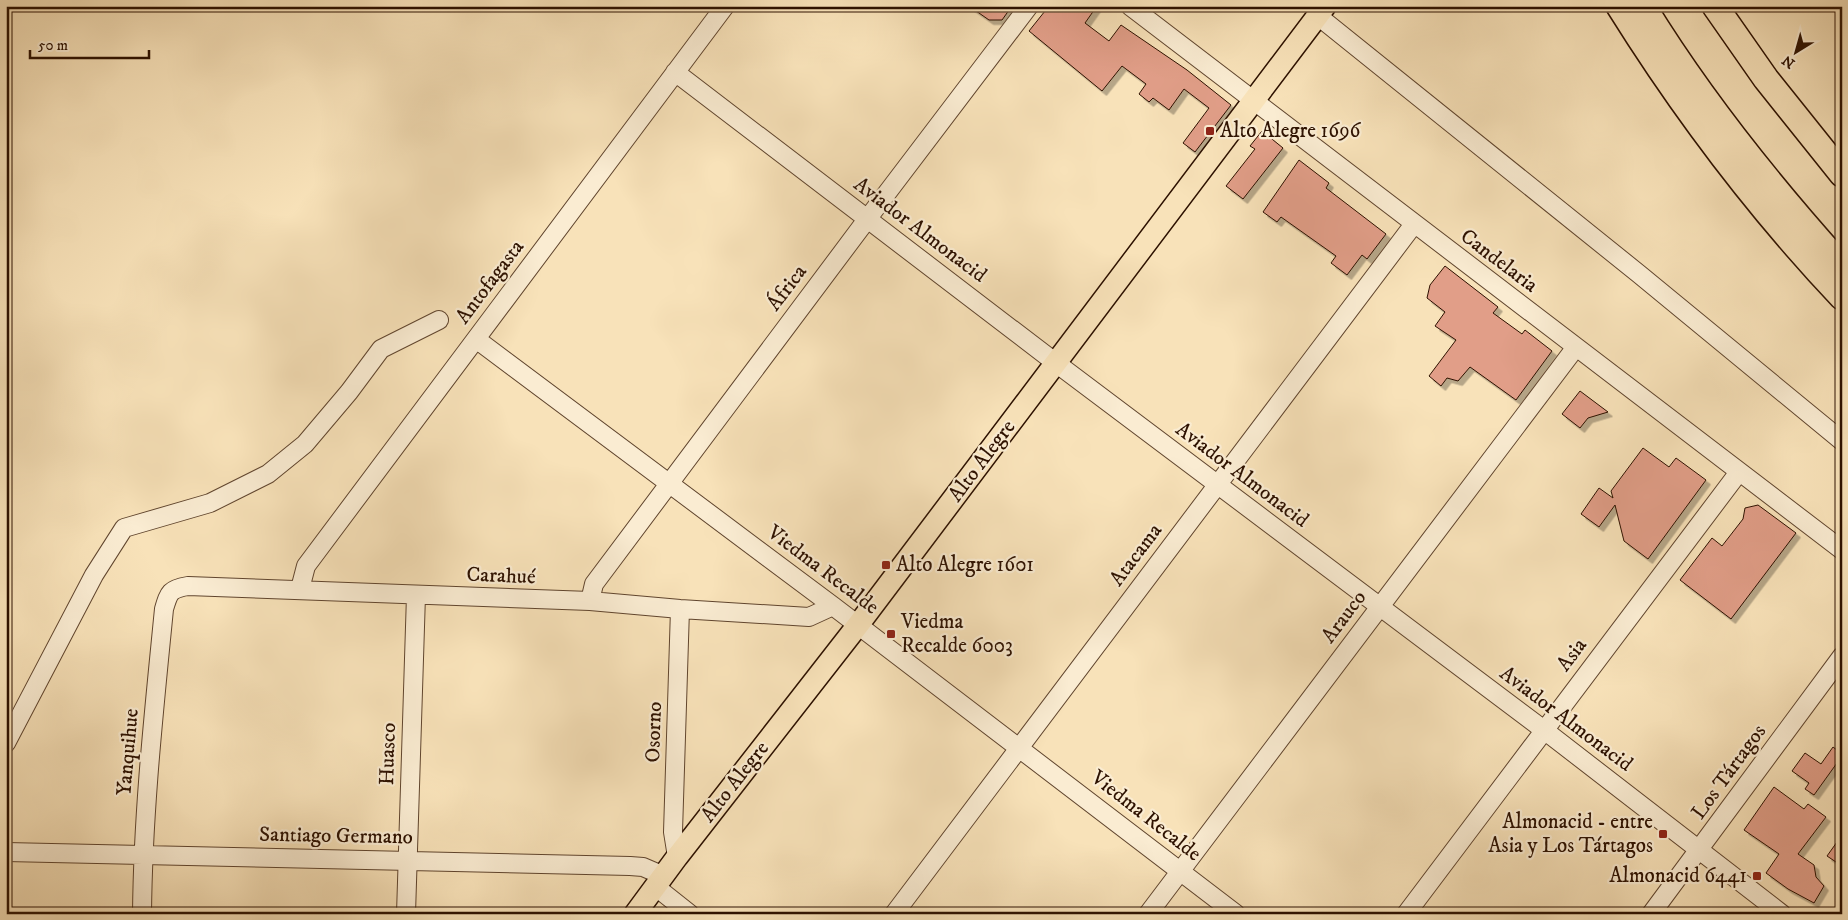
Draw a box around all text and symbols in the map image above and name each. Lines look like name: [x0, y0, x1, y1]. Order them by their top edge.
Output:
scale bar: [30, 28, 149, 60]
north arrow: [1770, 28, 1820, 78]
text: 50 m: [38, 36, 68, 55]
text: N: [1778, 51, 1799, 72]
place label: Alto Alegre 1696: [1220, 118, 1362, 144]
marker: Alto Alegre 1696: [1204, 125, 1216, 137]
street label: Aviador Almonacid: [848, 171, 992, 289]
street label: Candelaria: [1455, 223, 1543, 299]
street label: Antofagasta: [450, 235, 530, 329]
street label: África: [760, 258, 813, 316]
street label: Alto Alegre: [943, 415, 1021, 507]
street label: Aviador Almonacid: [1170, 416, 1314, 534]
street label: Atacama: [1104, 518, 1168, 591]
street label: Viedma Recalde: [761, 519, 884, 621]
place label: Alto Alegre 1601: [896, 552, 1034, 578]
marker: Alto Alegre 1601: [880, 559, 892, 571]
street label: Carahué: [466, 562, 536, 590]
street label: Arauco: [1316, 585, 1372, 649]
place label: Viedma Recalde 6003: [900, 609, 1013, 659]
marker: Viedma Recalde 6003: [885, 628, 897, 640]
street label: Asia: [1551, 633, 1593, 677]
street label: Aviador Almonacid: [1494, 660, 1638, 778]
street label: Osorno: [640, 701, 668, 763]
street label: Yanquihue: [111, 707, 145, 797]
street label: Los Tártagos: [1686, 719, 1772, 825]
street label: Huasco: [374, 722, 402, 786]
street label: Alto Alegre: [695, 736, 775, 828]
street label: Viedma Recalde: [1085, 764, 1207, 867]
place label: Almonacid - entre Asia y Los Tártagos: [1488, 809, 1653, 859]
street label: Santiago Germano: [259, 822, 413, 850]
marker: Almonacid - entre Asia y Los Tártagos: [1657, 828, 1669, 840]
place label: Almonacid 6441: [1609, 863, 1747, 889]
marker: Almonacid 6441: [1751, 870, 1763, 882]

